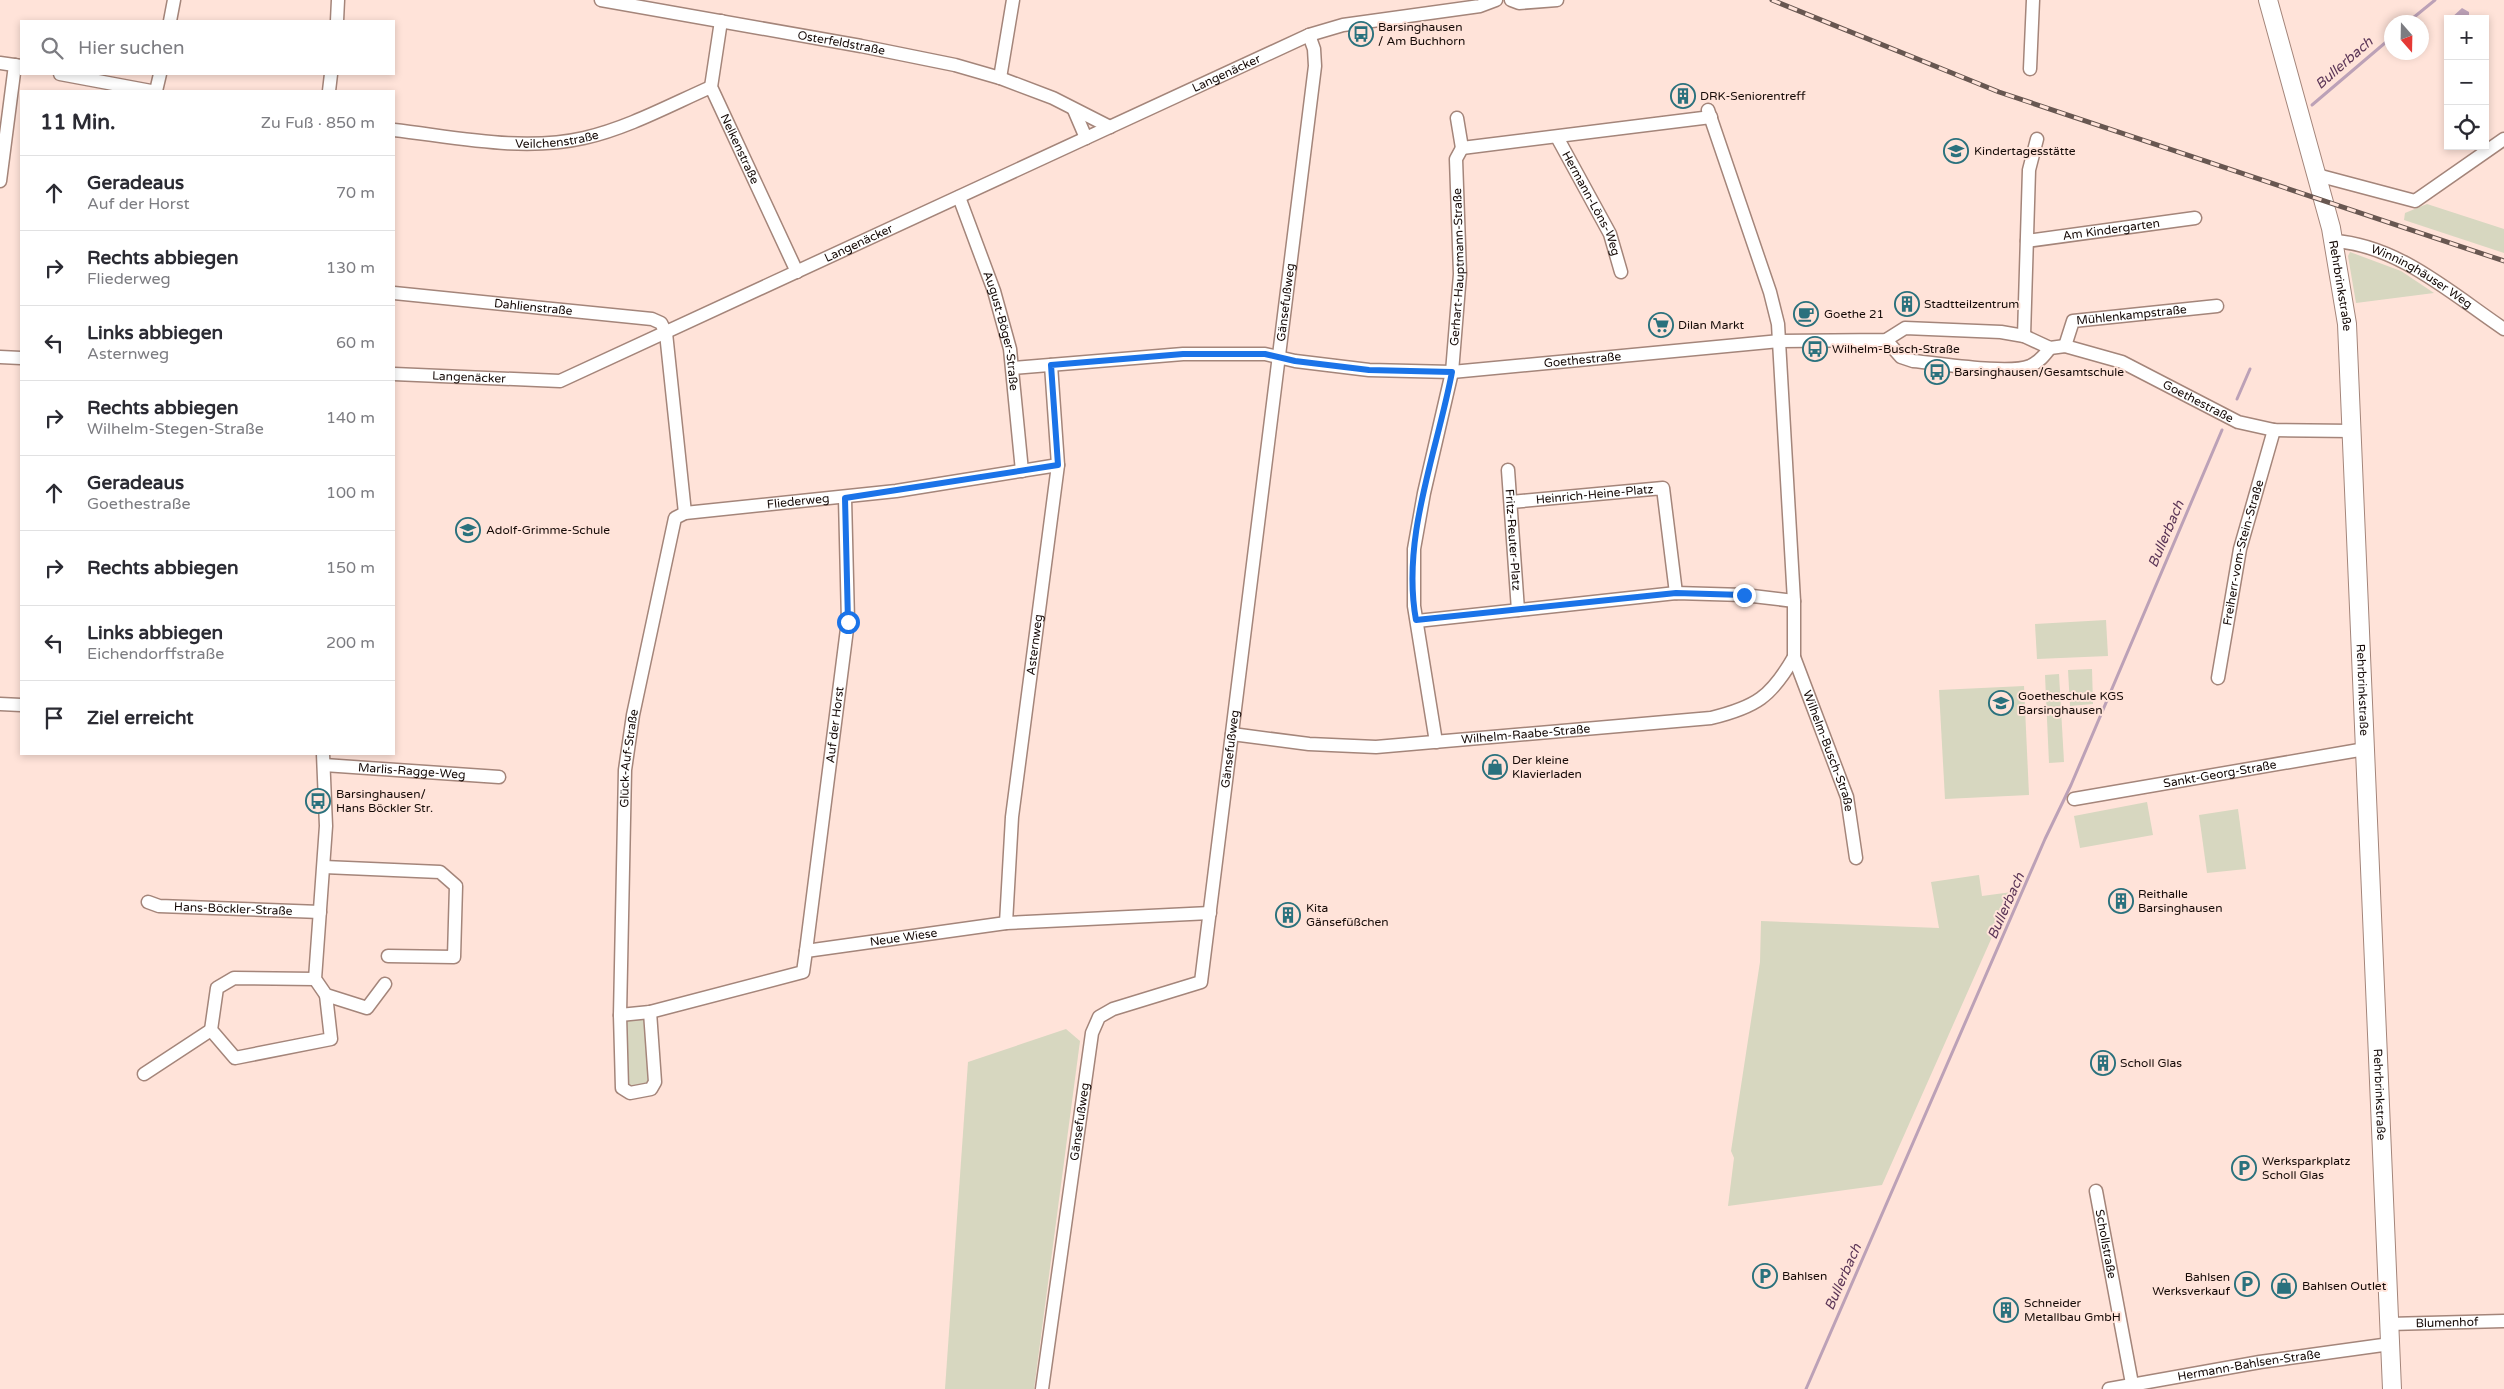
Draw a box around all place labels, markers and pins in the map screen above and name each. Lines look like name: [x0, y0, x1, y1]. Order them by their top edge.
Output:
place label: Barsinghausen / Am Buchhorn: [1378, 20, 1465, 48]
bus stop icon: Barsinghausen / Am Buchhorn: [1348, 21, 1374, 47]
building icon: DRK-Seniorentreff: [1670, 83, 1696, 109]
place label: DRK-Seniorentreff: [1700, 89, 1806, 103]
school or university icon: Kindertagesstätte: [1943, 138, 1969, 164]
place label: Kindertagesstätte: [1974, 144, 2076, 158]
building icon: Stadtteilzentrum: [1894, 291, 1920, 317]
place label: Stadtteilzentrum: [1924, 297, 2019, 311]
cafe icon: Goethe 21: [1793, 301, 1819, 327]
place label: Goethe 21: [1824, 307, 1884, 321]
supermarket icon: Dilan Markt: [1648, 312, 1674, 338]
place label: Dilan Markt: [1678, 318, 1745, 332]
bus stop icon: Wilhelm-Busch-Straße: [1802, 336, 1828, 362]
place label: Wilhelm-Busch-Straße: [1832, 342, 1960, 356]
bus stop icon: Barsinghausen/Gesamtschule: [1924, 359, 1950, 385]
place label: Barsinghausen/Gesamtschule: [1954, 365, 2124, 379]
school or university icon: Adolf-Grimme-Schule: [455, 517, 481, 543]
place label: Adolf-Grimme-Schule: [486, 523, 610, 537]
place label: Goetheschule KGS Barsinghausen: [2018, 689, 2124, 717]
school or university icon: Goetheschule KGS Barsinghausen: [1988, 690, 2014, 716]
place label: Der kleine Klavierladen: [1512, 753, 1582, 781]
shop icon: Der kleine Klavierladen: [1482, 754, 1508, 780]
place label: Barsinghausen/ Hans Böckler Str.: [336, 787, 433, 815]
bus stop icon: Barsinghausen/ Hans Böckler Str.: [305, 788, 331, 814]
place label: Reithalle Barsinghausen: [2138, 887, 2222, 915]
building icon: Reithalle Barsinghausen: [2108, 888, 2134, 914]
place label: Kita Gänsefüßchen: [1306, 901, 1389, 929]
building icon: Kita Gänsefüßchen: [1275, 902, 1301, 928]
building icon: Scholl Glas: [2090, 1050, 2116, 1076]
place label: Scholl Glas: [2120, 1056, 2182, 1070]
place label: Werksparkplatz Scholl Glas: [2262, 1154, 2350, 1182]
parking icon: Werksparkplatz Scholl Glas: [2231, 1155, 2257, 1181]
parking icon: Bahlsen: [1752, 1263, 1778, 1289]
place label: Bahlsen: [1782, 1269, 1827, 1283]
place label: Bahlsen Werksverkauf: [2152, 1270, 2230, 1298]
parking icon: Bahlsen Werksverkauf: [2234, 1271, 2260, 1297]
shop icon: Bahlsen Outlet: [2271, 1273, 2297, 1299]
place label: Bahlsen Outlet: [2302, 1279, 2387, 1293]
place label: Schneider Metallbau GmbH: [2024, 1296, 2121, 1324]
building icon: Schneider Metallbau GmbH: [1993, 1297, 2019, 1323]

